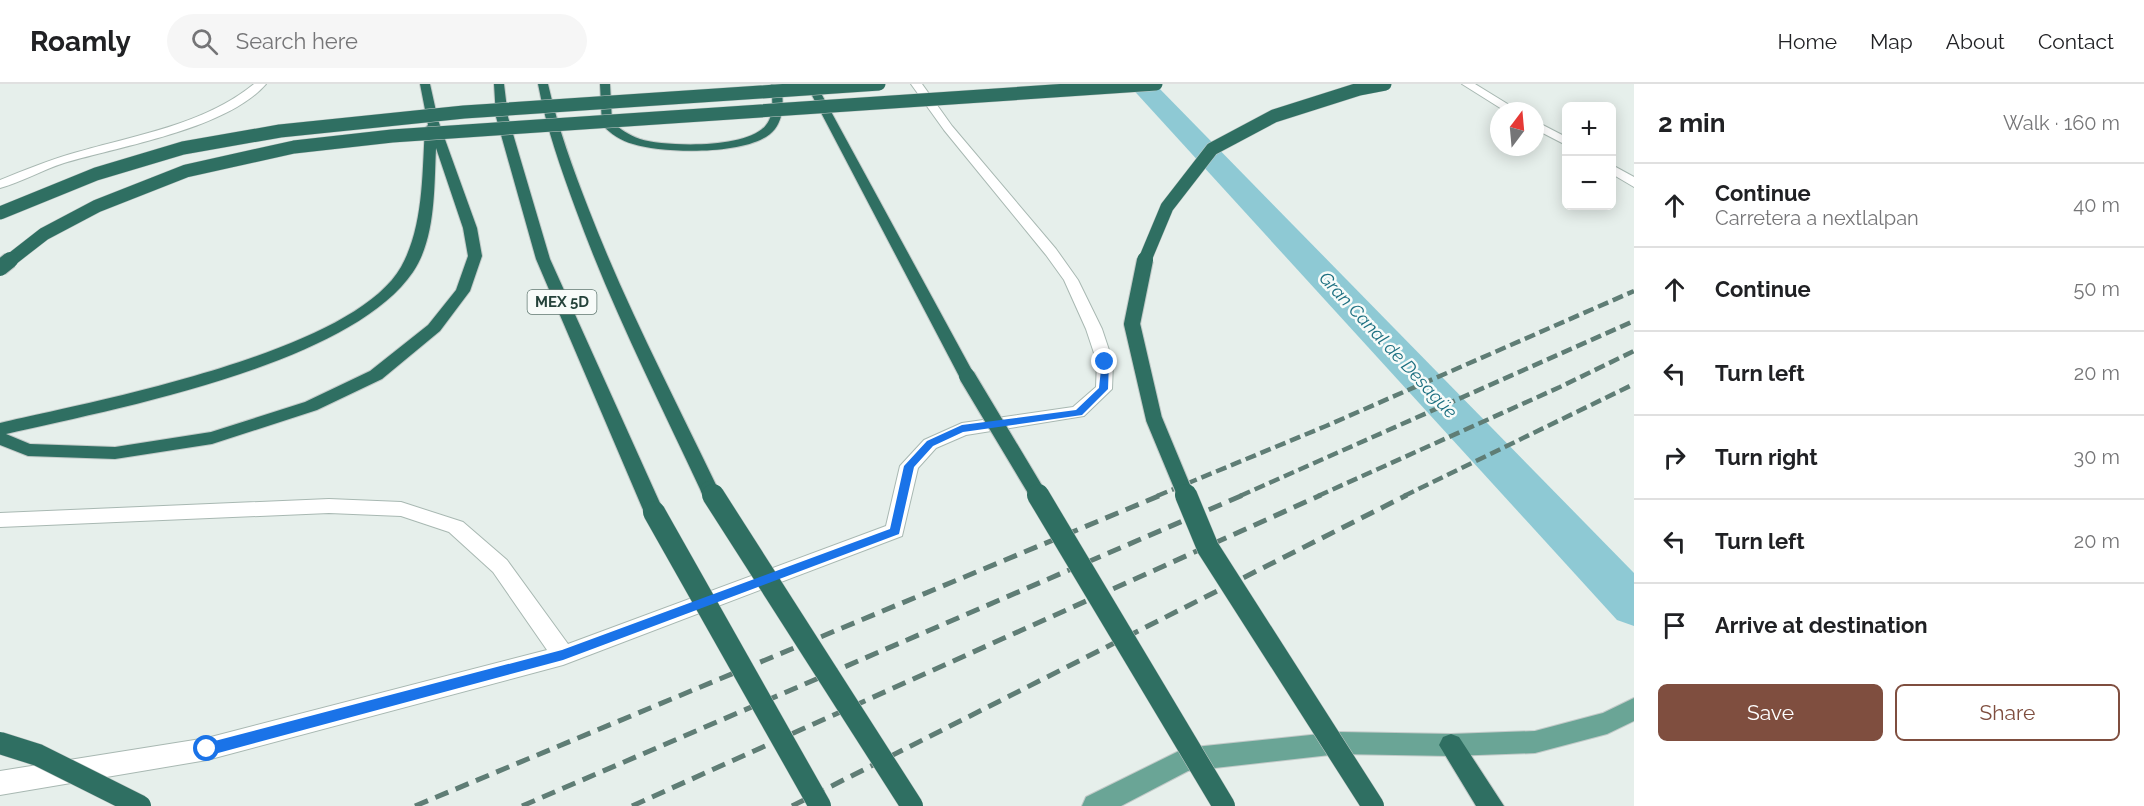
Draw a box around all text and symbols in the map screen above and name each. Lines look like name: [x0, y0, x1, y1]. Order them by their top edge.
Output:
search box: [167, 14, 587, 68]
text: Roamly: [30, 25, 131, 58]
icon: search: [188, 25, 221, 58]
text: Search here: [236, 28, 358, 54]
text: Home: [1778, 29, 1837, 54]
text: Map: [1870, 29, 1913, 54]
text: About: [1946, 29, 2005, 54]
text: Contact: [2038, 29, 2114, 54]
north arrow: [1490, 102, 1544, 156]
map controls: [1562, 102, 1616, 210]
button: +: [1562, 102, 1616, 156]
text: 2 min: [1658, 108, 1725, 138]
text: Walk · 160 m: [2003, 111, 2120, 135]
button: −: [1562, 156, 1616, 210]
text: Continue: [1715, 180, 1811, 206]
icon: ahead: [1658, 189, 1691, 222]
text: 40 m: [2073, 193, 2120, 217]
text: Carretera a nextlalpan: [1715, 206, 1919, 230]
water label: Gran Canal de Desagüe: [1315, 267, 1462, 422]
icon: ahead: [1658, 273, 1691, 306]
text: Continue: [1715, 276, 1811, 302]
text: 50 m: [2073, 277, 2120, 301]
road number: MEX 5D: [528, 290, 596, 314]
route end: [1091, 348, 1117, 374]
icon: left: [1658, 357, 1691, 390]
text: Turn left: [1715, 360, 1805, 386]
text: 20 m: [2074, 361, 2120, 385]
icon: right: [1658, 441, 1691, 474]
text: Turn right: [1715, 444, 1818, 470]
text: 30 m: [2074, 445, 2120, 469]
icon: left: [1658, 525, 1691, 558]
text: Turn left: [1715, 528, 1805, 554]
text: 20 m: [2074, 529, 2120, 553]
icon: arrive: [1658, 609, 1691, 642]
text: Arrive at destination: [1715, 612, 1928, 638]
button: Save: [1658, 684, 1883, 741]
button: Share: [1895, 684, 2120, 741]
route start: [193, 735, 219, 761]

